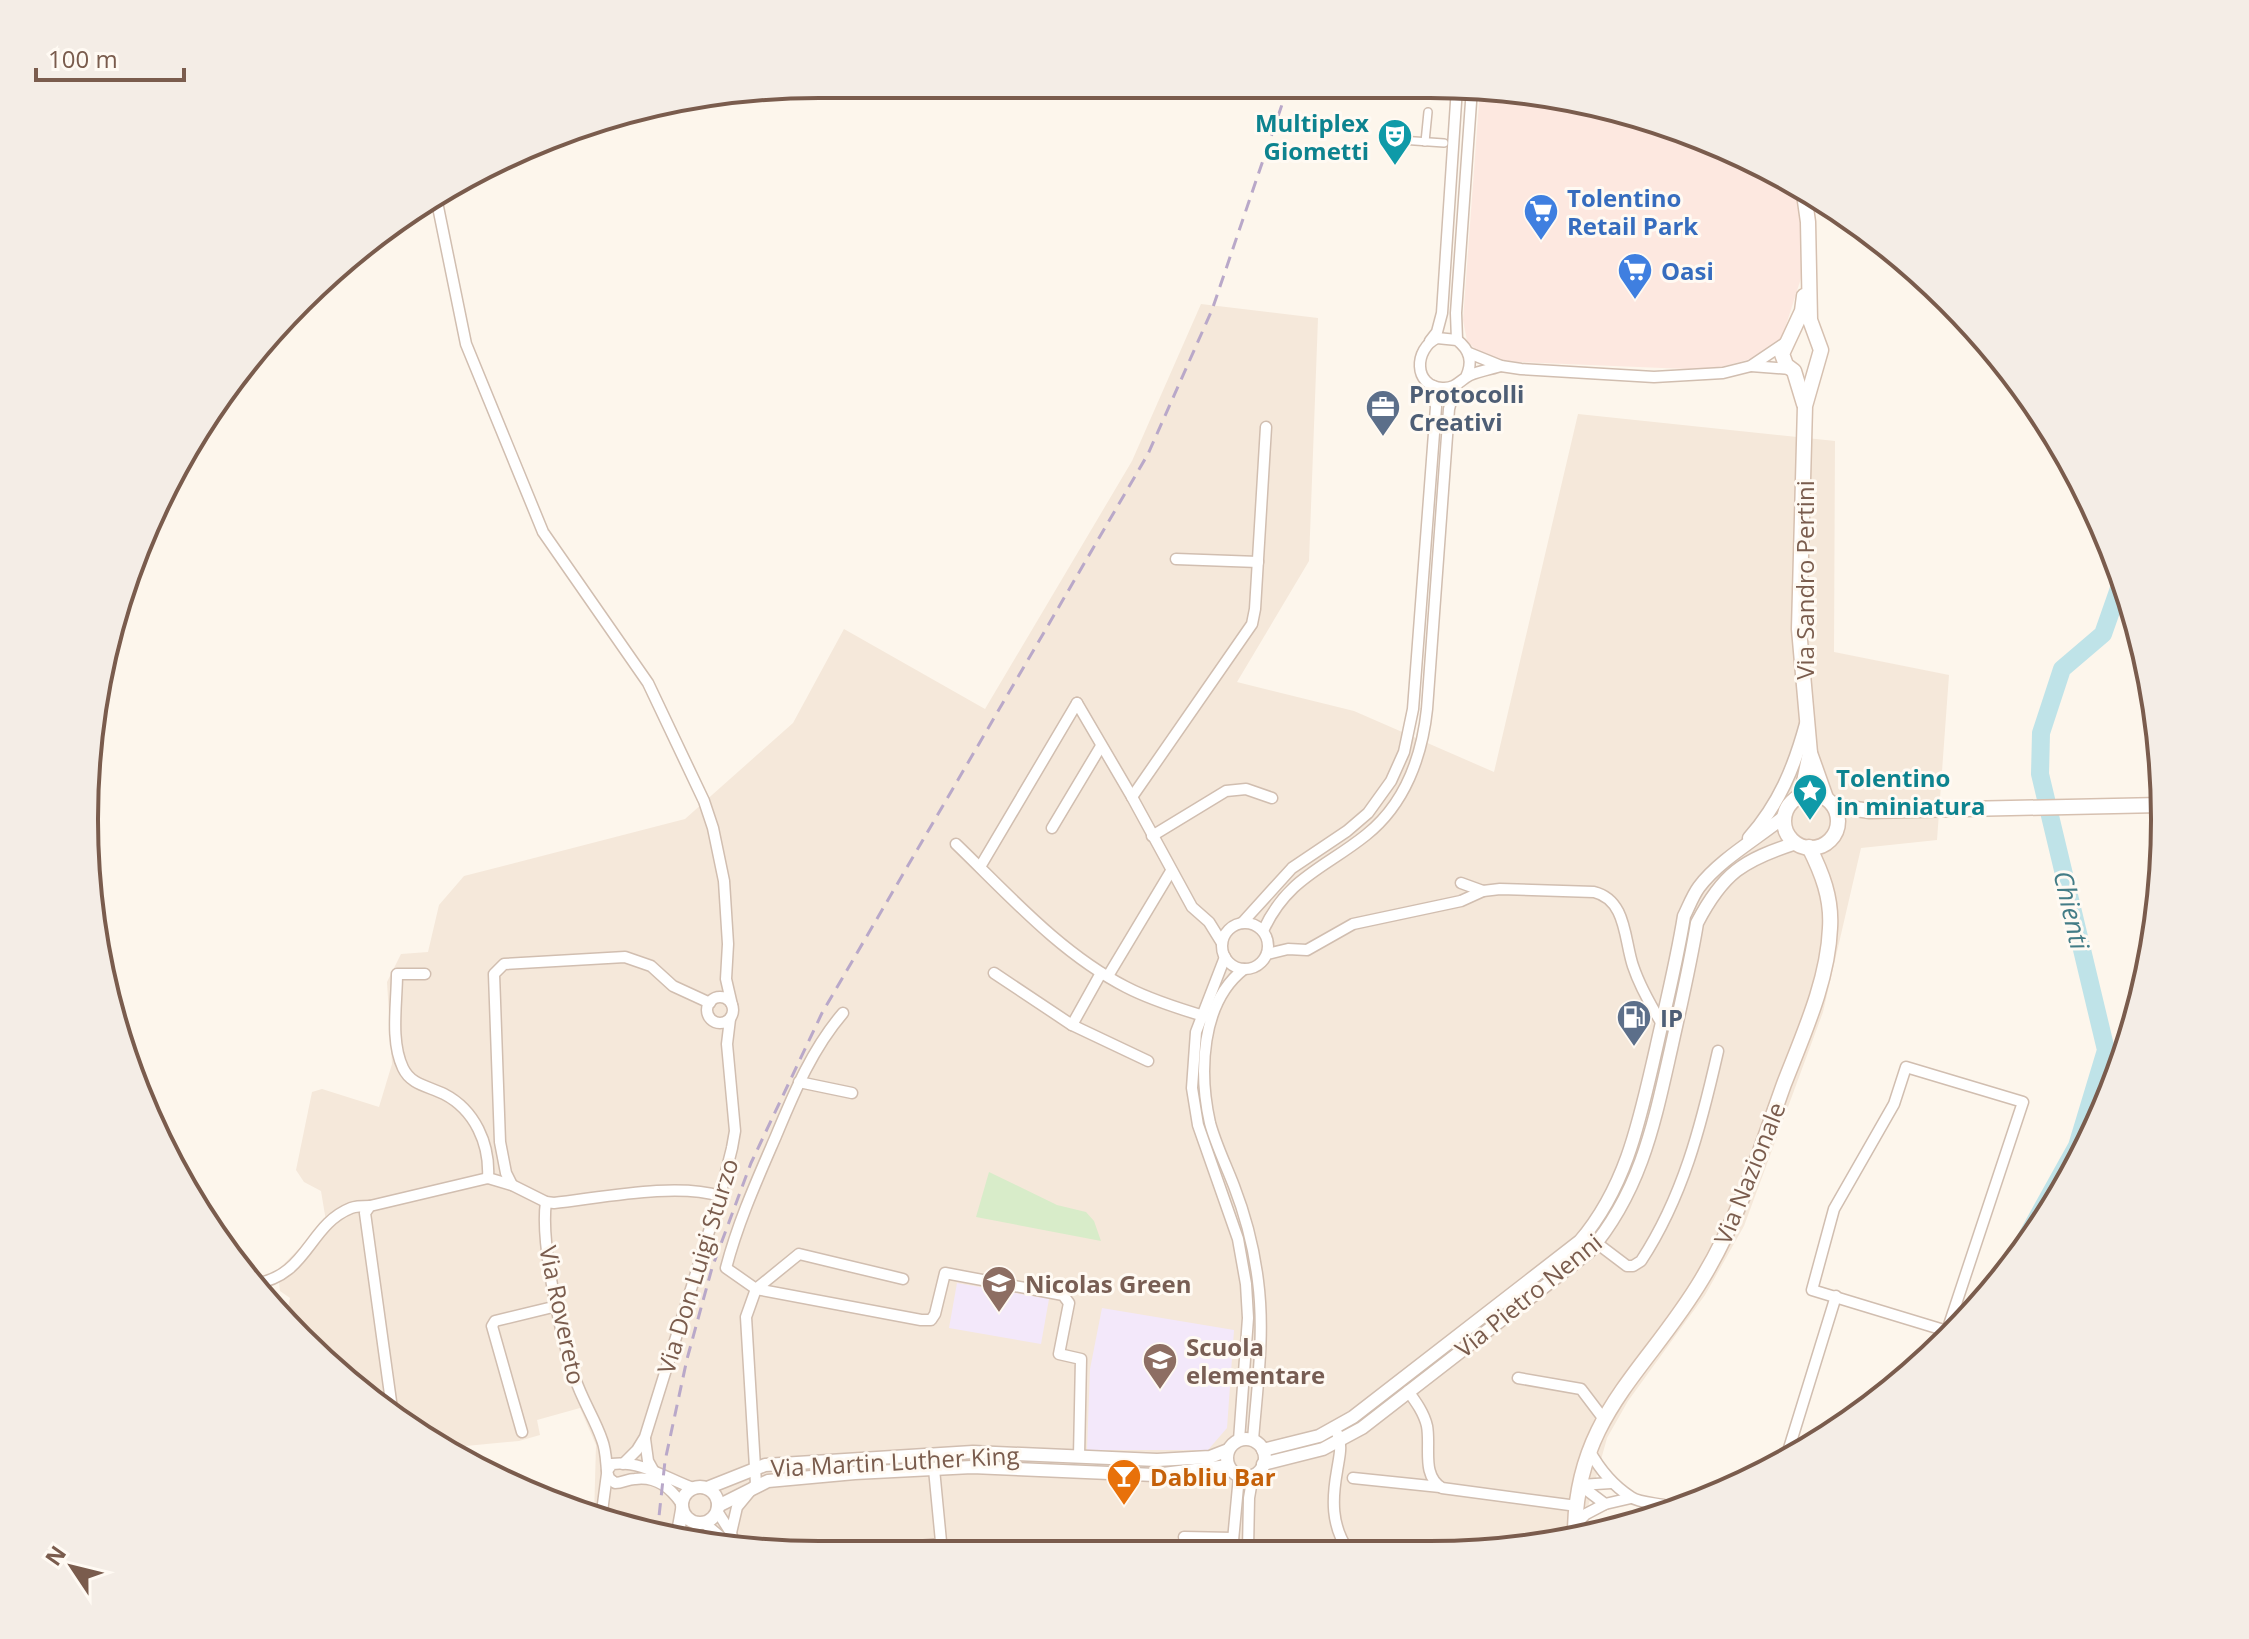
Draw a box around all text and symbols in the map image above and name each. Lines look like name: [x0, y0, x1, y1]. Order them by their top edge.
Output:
scale bar: [36, 32, 184, 82]
text: 100 m: [48, 42, 118, 75]
place label: Multiplex Giometti: [1255, 106, 1369, 167]
theatre icon: Multiplex Giometti: [1376, 117, 1414, 167]
place label: Tolentino Retail Park: [1567, 181, 1698, 242]
supermarket icon: Tolentino Retail Park: [1522, 192, 1560, 242]
supermarket icon: Oasi: [1616, 251, 1654, 301]
place label: Oasi: [1661, 254, 1714, 287]
place label: Protocolli Creativi: [1409, 377, 1524, 438]
office icon: Protocolli Creativi: [1364, 388, 1402, 438]
street label: Via Sandro Pertini: [1788, 480, 1821, 680]
place label: Tolentino in miniatura: [1836, 761, 1985, 822]
place icon: Tolentino in miniatura: [1791, 772, 1829, 822]
water label: Chienti: [2045, 867, 2099, 953]
fuel station icon: IP: [1615, 998, 1653, 1048]
place label: IP: [1660, 1001, 1683, 1034]
street label: Via Nazionale: [1705, 1097, 1793, 1249]
street label: Via Don Luigi Sturzo: [649, 1154, 745, 1378]
street label: Via Pietro Nenni: [1448, 1226, 1608, 1364]
street label: Via Rovereto: [532, 1243, 594, 1387]
school or university icon: Nicolas Green: [980, 1264, 1018, 1314]
place label: Nicolas Green: [1025, 1267, 1191, 1300]
place label: Scuola elementare: [1186, 1330, 1325, 1391]
school or university icon: Scuola elementare: [1141, 1341, 1179, 1391]
street label: Via Martin Luther King: [770, 1438, 1020, 1484]
bar icon: Dabliu Bar: [1105, 1457, 1143, 1507]
place label: Dabliu Bar: [1150, 1460, 1276, 1493]
north arrow: [32, 1527, 112, 1607]
text: N: [37, 1539, 72, 1571]

